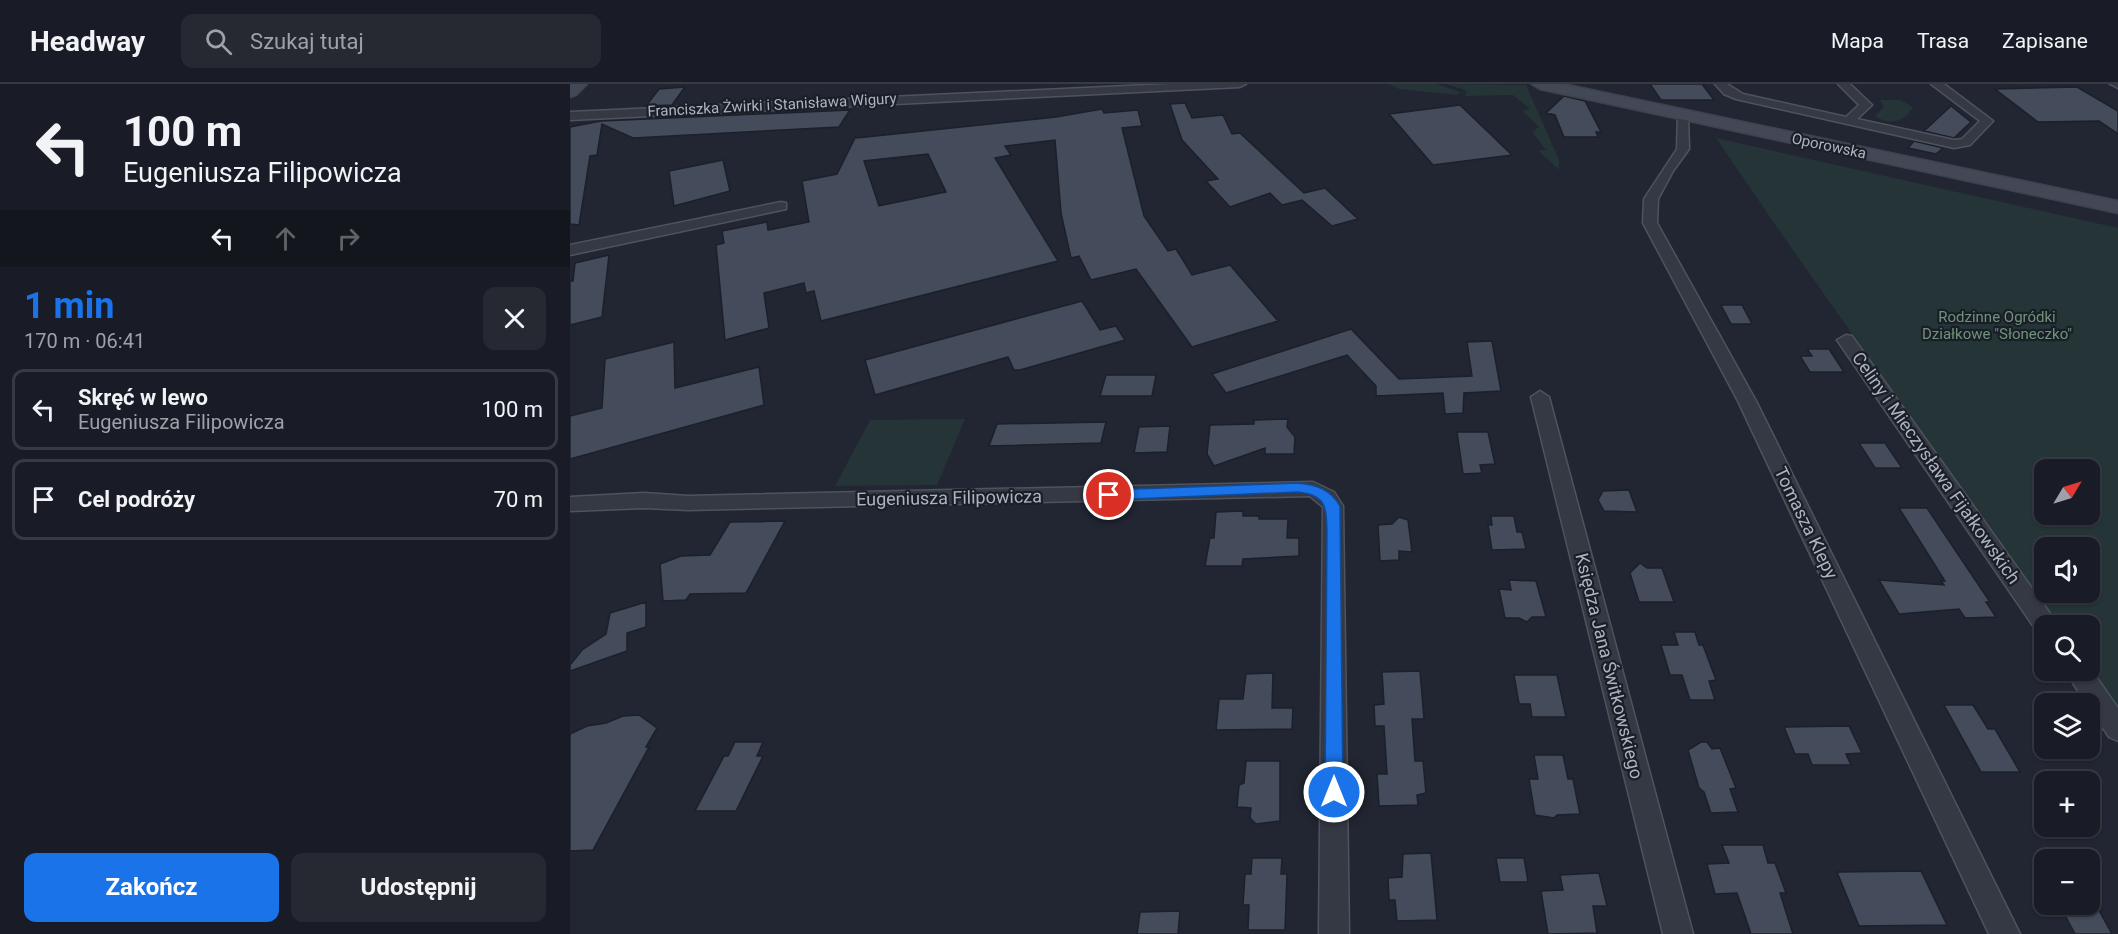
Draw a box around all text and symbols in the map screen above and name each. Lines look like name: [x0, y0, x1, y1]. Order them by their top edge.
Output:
search box: [181, 14, 601, 68]
text: Headway: [30, 25, 145, 58]
icon: search: [202, 25, 235, 58]
text: Szukaj tutaj: [250, 29, 364, 54]
text: Mapa: [1831, 29, 1884, 53]
text: Trasa: [1917, 29, 1969, 53]
text: Zapisane: [2002, 29, 2088, 53]
street label: Franciszka Żwirki i Stanisława Wigury: [647, 89, 897, 121]
text: 100 m: [123, 107, 242, 156]
icon: left: [24, 108, 102, 186]
street label: Oporowska: [1790, 129, 1868, 163]
text: Eugeniusza Filipowicza: [123, 157, 402, 189]
icon: left: [206, 222, 239, 255]
icon: ahead: [269, 222, 302, 255]
icon: right: [332, 222, 365, 255]
text: 1 min: [24, 285, 115, 327]
button: close: [483, 287, 546, 350]
park label: Rodzinne Ogródki Działkowe "Słoneczko": [1922, 308, 2072, 343]
text: 170 m · 06:41: [24, 329, 145, 353]
street label: Celiny i Mieczysława Fijałkowskich: [1848, 348, 2025, 588]
text: Skręć w lewo: [78, 385, 208, 410]
icon: left: [27, 393, 60, 426]
text: 100 m: [481, 397, 543, 422]
text: Eugeniusza Filipowicza: [78, 410, 285, 434]
north arrow: [2034, 459, 2100, 525]
map controls: [2034, 459, 2100, 915]
street label: Tomasza Klepy: [1770, 463, 1843, 583]
pin: [1083, 469, 1134, 520]
icon: arrive: [1092, 478, 1125, 511]
icon: arrive: [27, 483, 60, 516]
street label: Eugeniusza Filipowicza: [856, 485, 1042, 510]
text: Cel podróży: [78, 487, 195, 512]
text: 70 m: [494, 487, 543, 512]
button: sound: [2034, 537, 2100, 603]
street label: Księdza Jana Świtkowskiego: [1571, 551, 1648, 781]
button: search: [2034, 615, 2100, 681]
button: layers: [2034, 693, 2100, 759]
position arrow: [1302, 760, 1366, 824]
button: +: [2034, 771, 2100, 837]
button: −: [2034, 849, 2100, 915]
button: Zakończ: [24, 853, 279, 922]
button: Udostępnij: [291, 853, 546, 922]

